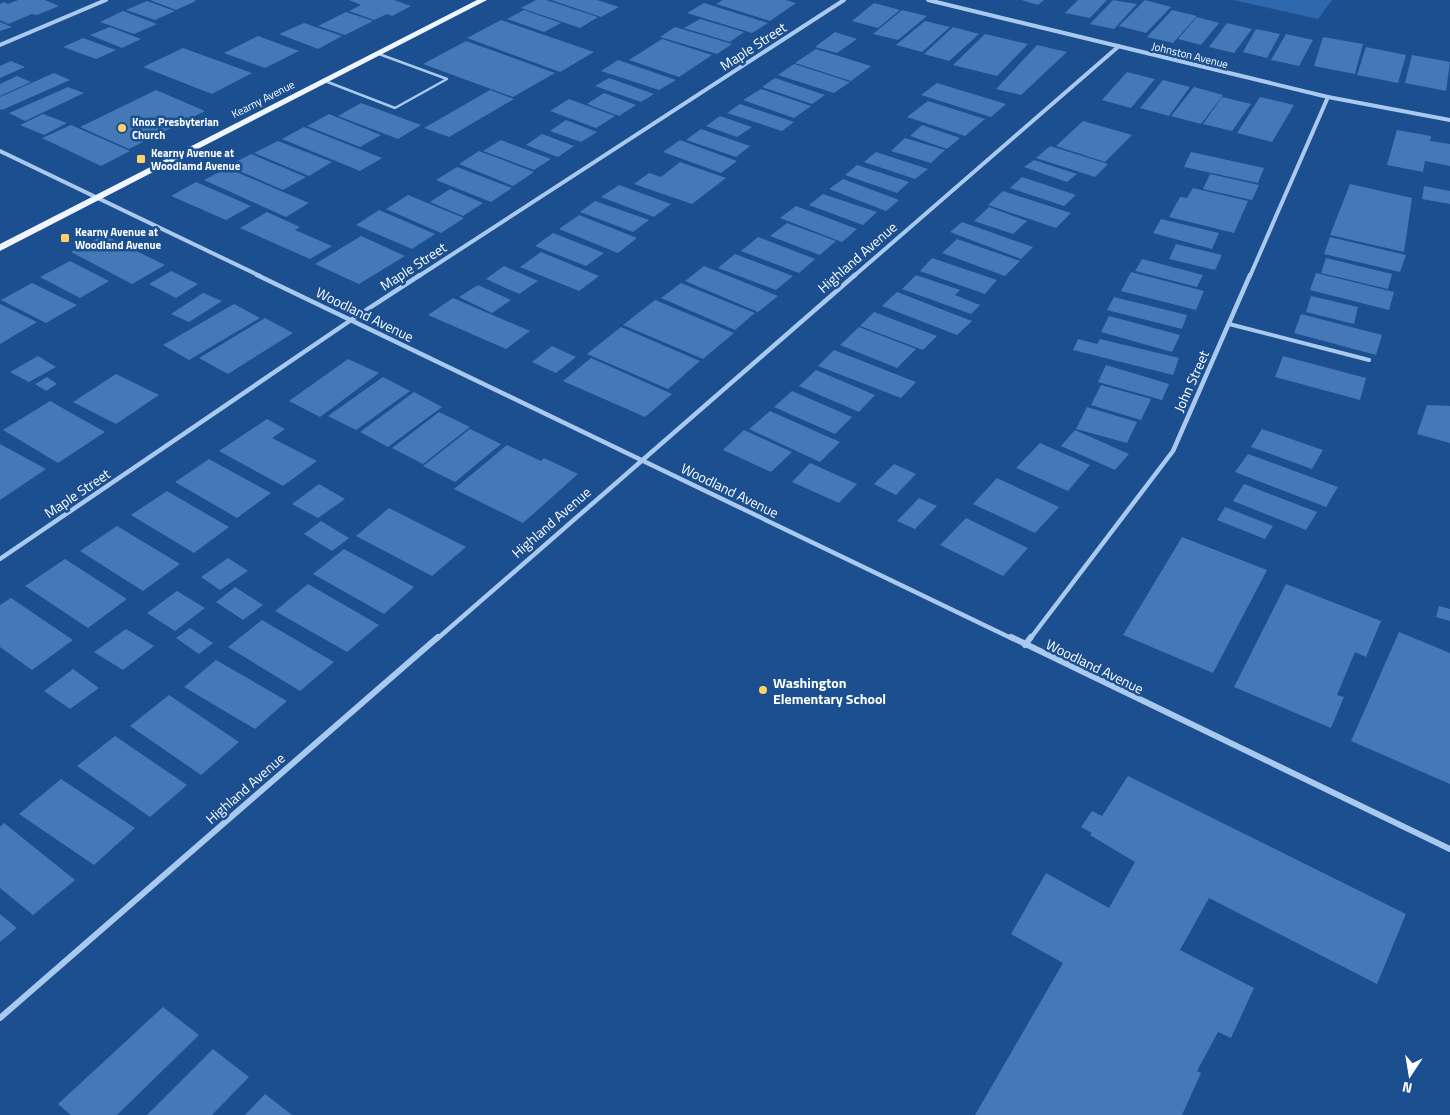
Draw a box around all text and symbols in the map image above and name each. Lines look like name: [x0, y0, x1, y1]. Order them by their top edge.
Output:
street label: Maple Street: [716, 17, 790, 75]
street label: Johnston Avenue: [1150, 38, 1230, 72]
street label: Kearny Avenue: [229, 76, 298, 122]
place label: Knox Presbyterian Church: [132, 114, 219, 143]
marker: Knox Presbyterian Church: [116, 122, 128, 134]
place label: Kearny Avenue at Woodlamd Avenue: [151, 145, 241, 174]
marker: Kearny Avenue at Woodlamd Avenue: [135, 153, 147, 165]
street label: Highland Avenue: [813, 217, 901, 297]
place label: Kearny Avenue at Woodland Avenue: [75, 224, 162, 253]
marker: Kearny Avenue at Woodland Avenue: [59, 232, 71, 244]
street label: Maple Street: [376, 237, 450, 295]
street label: Woodland Avenue: [313, 281, 417, 347]
street label: John Street: [1168, 347, 1214, 415]
street label: Woodland Avenue: [678, 457, 782, 523]
street label: Maple Street: [40, 463, 114, 523]
street label: Highland Avenue: [507, 482, 595, 562]
street label: Woodland Avenue: [1043, 633, 1147, 699]
place label: Washington Elementary School: [773, 672, 886, 709]
marker: Washington Elementary School: [757, 684, 769, 696]
street label: Highland Avenue: [201, 748, 289, 828]
north arrow: [1385, 1050, 1435, 1100]
text: N: [1400, 1077, 1414, 1099]

